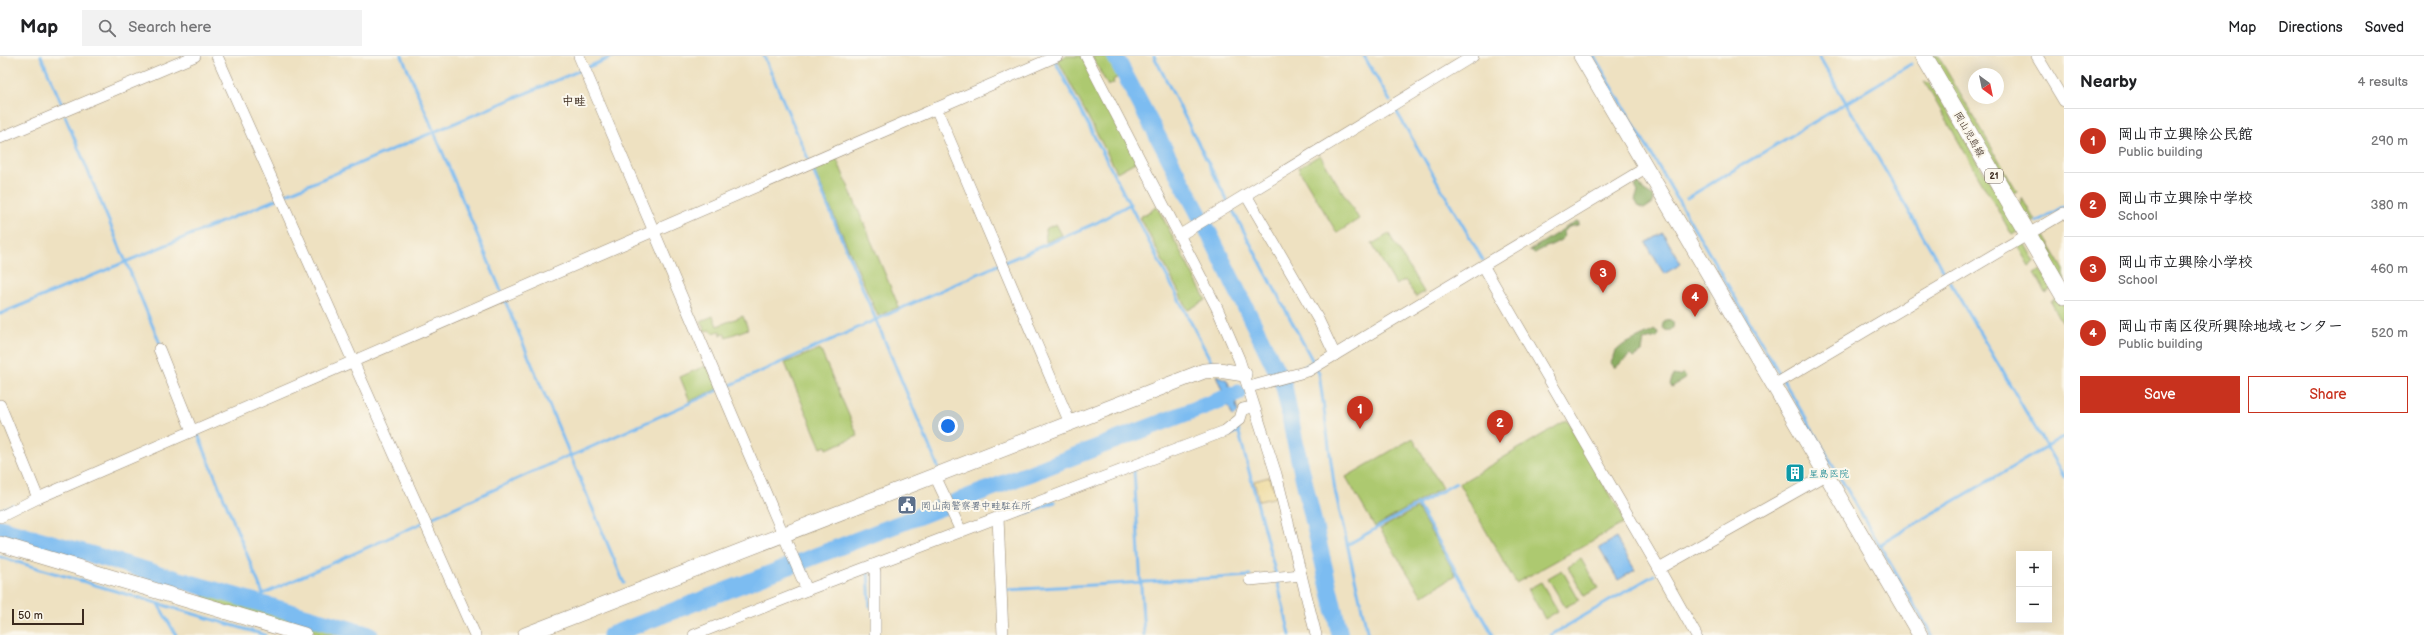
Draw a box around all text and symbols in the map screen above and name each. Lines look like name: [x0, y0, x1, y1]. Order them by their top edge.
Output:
search box: [82, 10, 362, 46]
text: Map: [20, 16, 58, 39]
icon: search: [96, 17, 118, 39]
text: Search here: [128, 18, 211, 37]
text: Map: [2228, 19, 2256, 36]
text: Directions: [2278, 19, 2343, 36]
text: Saved: [2365, 19, 2404, 36]
north arrow: [1968, 68, 2004, 104]
text: Nearby: [2080, 72, 2137, 92]
text: 4 results: [2358, 74, 2408, 90]
district label: 中畦: [562, 94, 586, 109]
street label: 岡山児島線: [1951, 110, 1987, 159]
text: 岡山市立興除公民館: [2118, 125, 2253, 144]
text: 1: [2090, 133, 2096, 149]
text: 290 m: [2371, 133, 2408, 149]
text: Public building: [2118, 144, 2203, 160]
road number: 21: [1985, 169, 2003, 183]
text: 岡山市立興除中学校: [2118, 189, 2253, 208]
text: 2: [2089, 197, 2097, 213]
text: 380 m: [2371, 197, 2408, 213]
text: School: [2118, 208, 2158, 224]
text: 岡山市立興除小学校: [2118, 253, 2253, 272]
pin: 3: [1590, 260, 1616, 293]
text: 3: [2089, 261, 2097, 277]
text: 460 m: [2370, 261, 2408, 277]
text: School: [2118, 272, 2158, 288]
pin: 4: [1682, 284, 1708, 317]
text: 岡山市南区役所興除地域センター: [2118, 317, 2343, 336]
text: 4: [2089, 325, 2097, 341]
text: 520 m: [2371, 325, 2408, 341]
text: Public building: [2118, 336, 2203, 352]
button: Save: [2080, 376, 2240, 413]
button: Share: [2248, 376, 2408, 413]
pin: 1: [1347, 396, 1373, 429]
pin: 2: [1487, 410, 1513, 443]
your location: [938, 416, 958, 436]
building icon: 星島医院: [1784, 462, 1806, 484]
place label: 星島医院: [1809, 468, 1849, 480]
public building icon: 岡山南警察署中畦駐在所: [896, 494, 918, 516]
place label: 岡山南警察署中畦駐在所: [921, 500, 1031, 512]
map controls: [2016, 551, 2052, 623]
button: +: [2016, 551, 2052, 587]
button: −: [2016, 587, 2052, 623]
scale bar: [12, 607, 84, 626]
text: 50 m: [18, 609, 43, 622]

